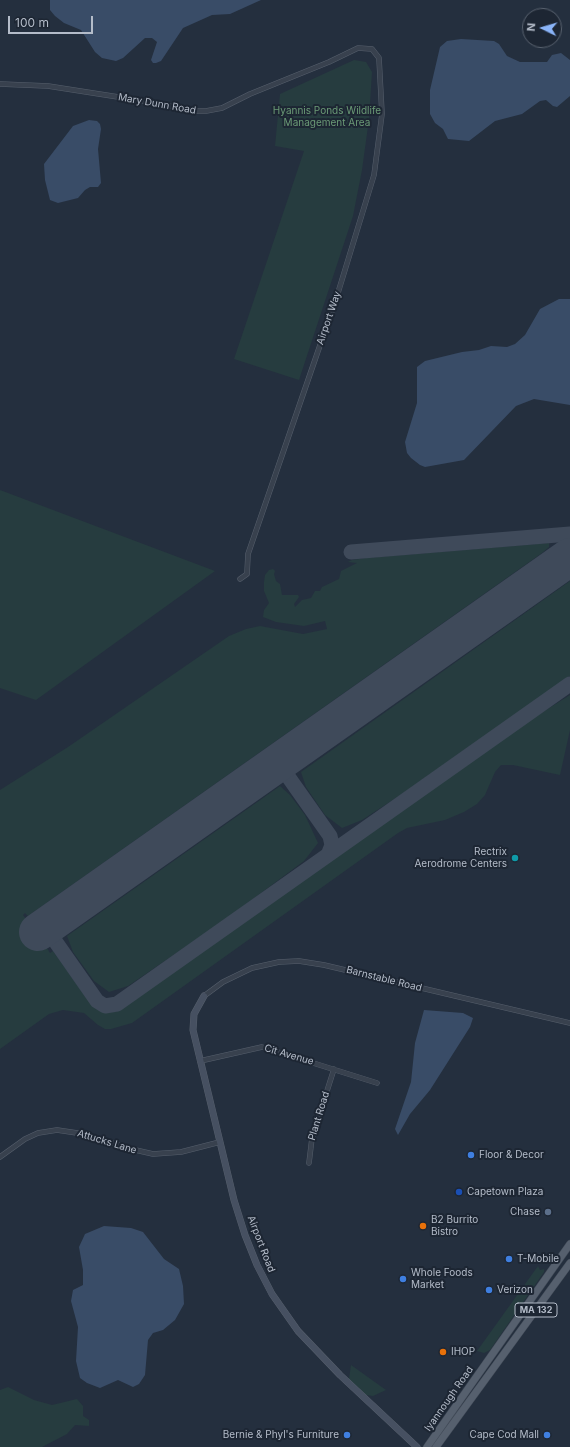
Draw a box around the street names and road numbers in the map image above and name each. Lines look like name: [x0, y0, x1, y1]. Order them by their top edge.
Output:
street label: Mary Dunn Road: [117, 91, 197, 117]
street label: Airport Way: [314, 290, 344, 346]
street label: Barnstable Road: [345, 964, 423, 994]
street label: Cit Avenue: [263, 1042, 315, 1068]
street label: Plant Road: [306, 1090, 332, 1142]
street label: Attucks Lane: [76, 1127, 138, 1157]
street label: Airport Road: [245, 1214, 277, 1274]
road number: MA 132: [515, 1303, 557, 1317]
street label: Iyannough Road: [422, 1364, 476, 1434]

